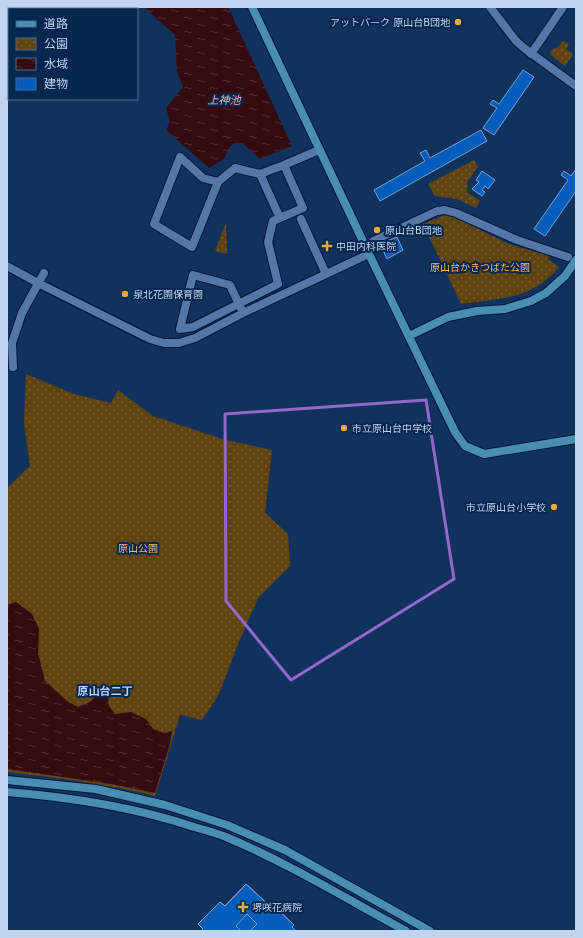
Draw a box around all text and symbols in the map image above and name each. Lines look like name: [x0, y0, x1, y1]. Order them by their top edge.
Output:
legend: [8, 8, 138, 100]
text: 道路: [44, 17, 68, 31]
place label: アットパーク 原山台B団地: [330, 17, 451, 28]
marker: アットパーク 原山台B団地: [453, 17, 463, 27]
text: 公園: [44, 37, 68, 51]
text: 水域: [44, 57, 68, 71]
text: 建物: [44, 77, 68, 91]
water label: 上神池: [208, 94, 241, 107]
marker: 原山台B団地: [372, 225, 382, 235]
place label: 原山台B団地: [385, 225, 443, 236]
marker: 中田内科医院: [321, 240, 333, 252]
place label: 中田内科医院: [336, 241, 396, 252]
park label: 原山台かきつばた公園: [430, 262, 530, 273]
marker: 泉北花園保育園: [120, 289, 130, 299]
place label: 泉北花園保育園: [133, 289, 203, 300]
marker: 市立原山台中学校: [339, 423, 349, 433]
place label: 市立原山台中学校: [352, 423, 432, 434]
place label: 市立原山台小学校: [466, 502, 546, 513]
marker: 市立原山台小学校: [549, 502, 559, 512]
park label: 原山公園: [118, 543, 158, 554]
district label: 原山台二丁: [78, 685, 133, 698]
marker: 堺咲花病院: [237, 901, 249, 913]
place label: 堺咲花病院: [252, 902, 302, 913]

